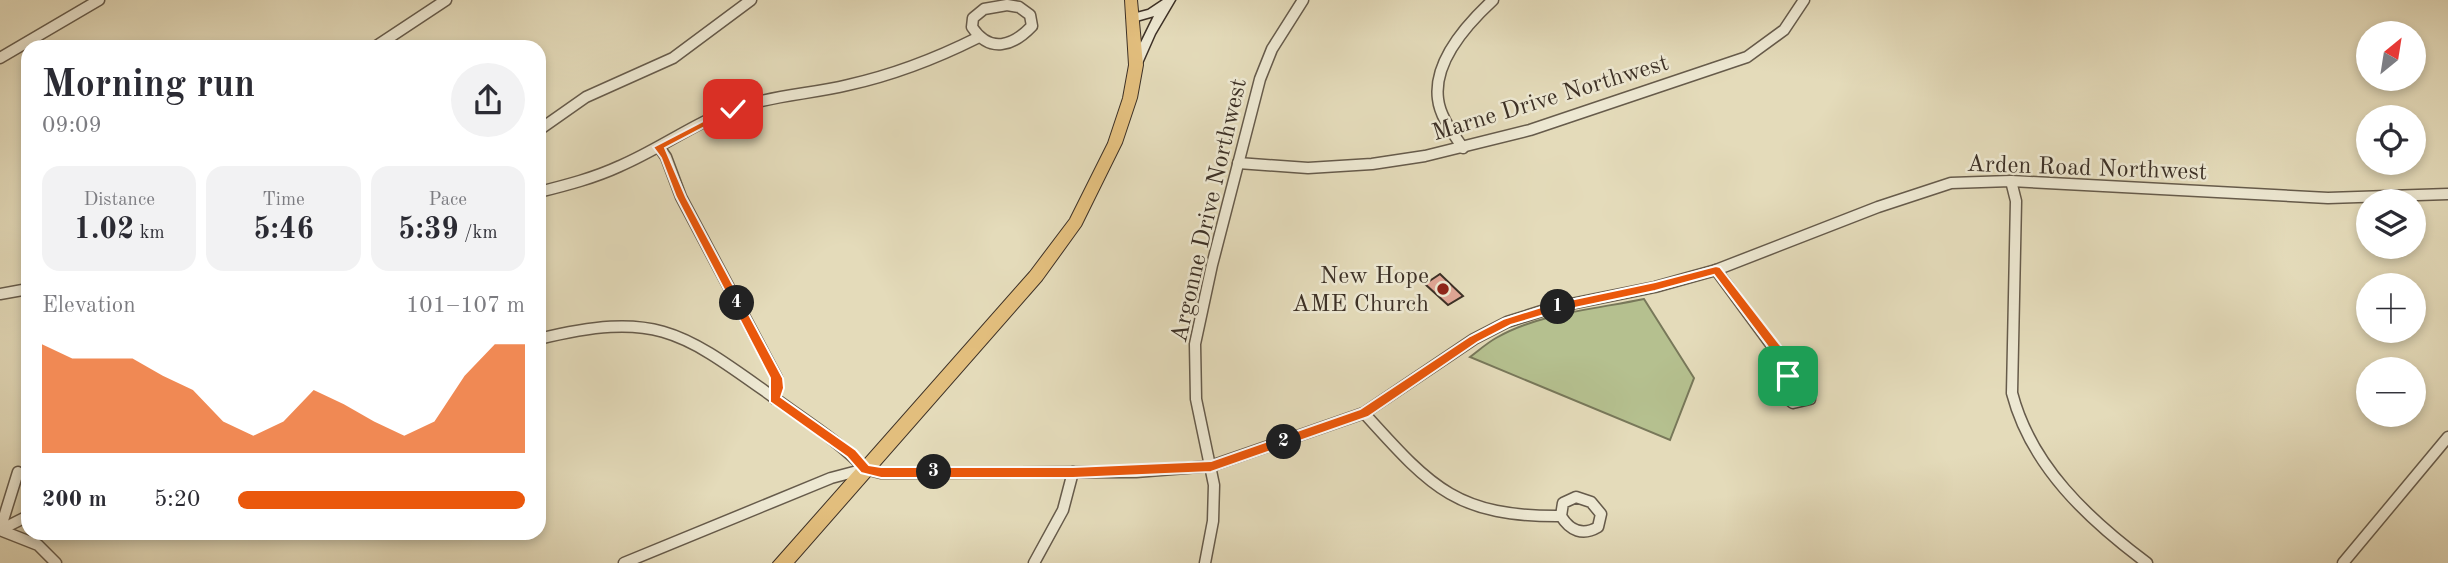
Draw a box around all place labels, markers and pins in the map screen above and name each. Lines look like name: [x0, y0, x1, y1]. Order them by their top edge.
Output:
pin: [703, 79, 763, 139]
place label: New Hope AME Church: [1292, 265, 1429, 317]
marker: New Hope AME Church: [1435, 281, 1451, 297]
pin: 4: [720, 286, 754, 320]
pin: 1: [1540, 290, 1576, 324]
pin: [1758, 346, 1818, 406]
pin: 2: [1266, 424, 1302, 460]
pin: 3: [916, 454, 951, 490]

